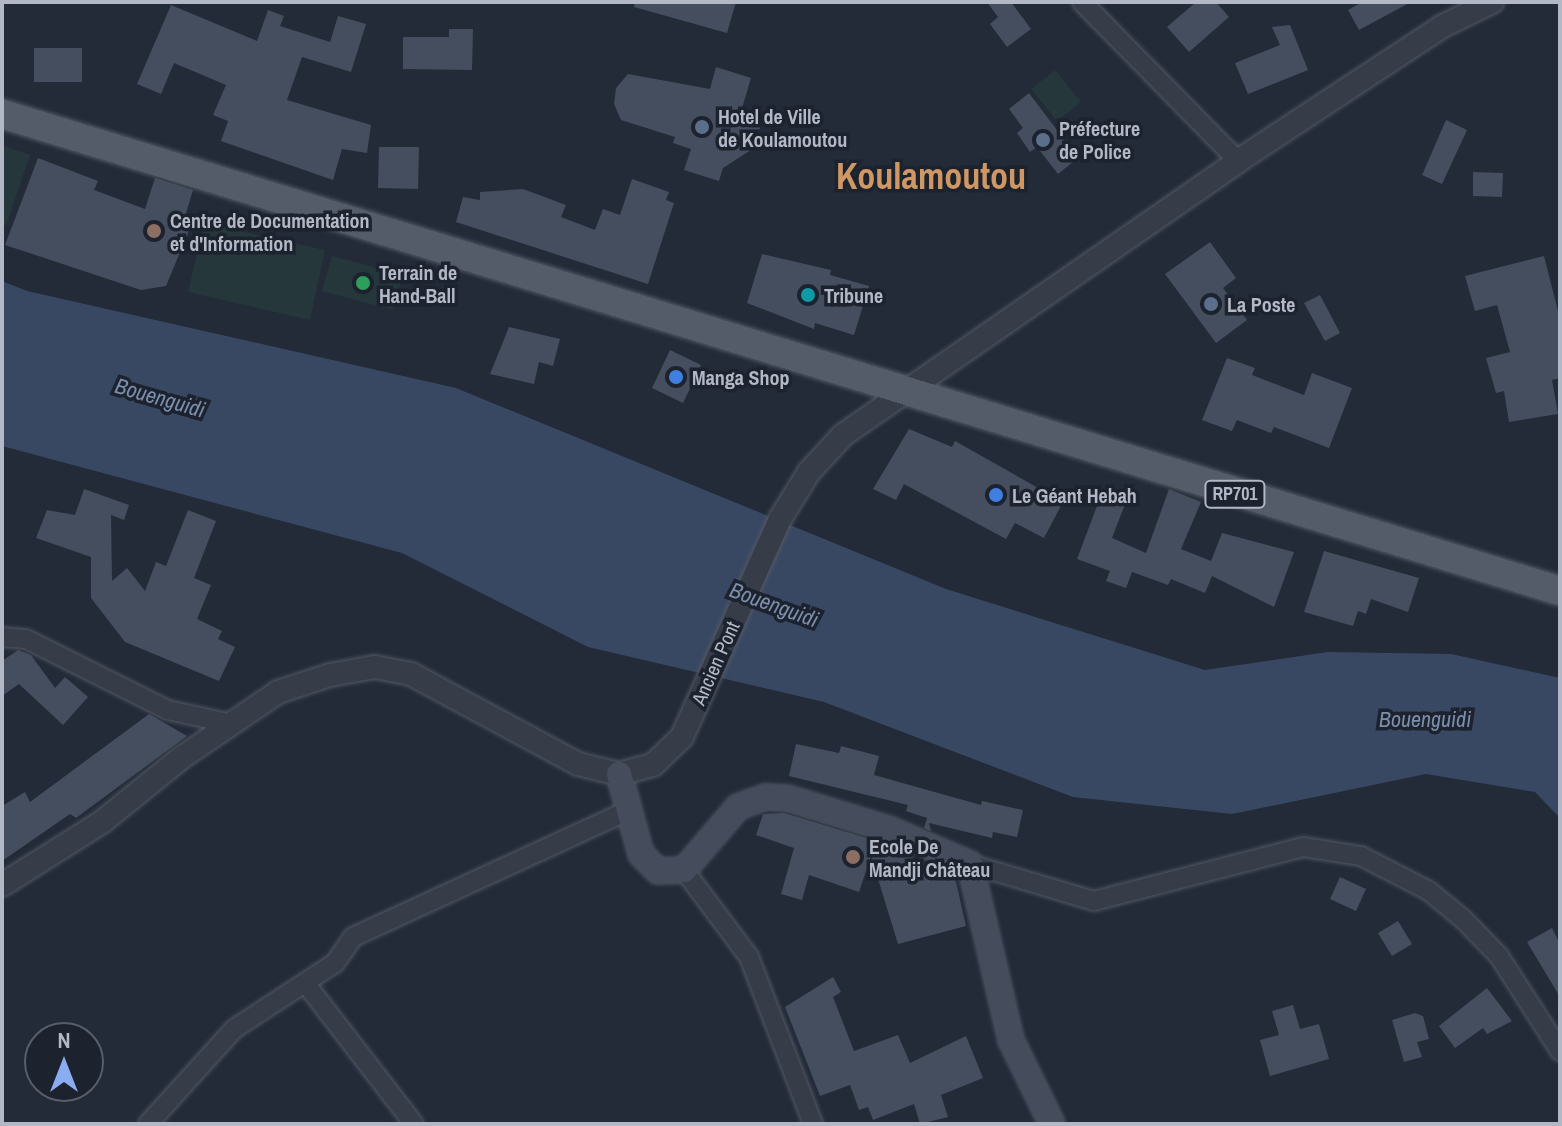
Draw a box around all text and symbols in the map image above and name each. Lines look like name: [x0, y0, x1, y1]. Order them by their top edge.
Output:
place label: Hotel de Ville de Koulamoutou: [718, 104, 847, 151]
place label: Préfecture de Police: [1059, 116, 1140, 163]
marker: Hotel de Ville de Koulamoutou: [693, 118, 711, 136]
marker: Préfecture de Police: [1034, 131, 1052, 149]
district label: Koulamoutou: [836, 155, 1026, 199]
place label: Centre de Documentation et d'Information: [170, 208, 370, 255]
marker: Centre de Documentation et d'Information: [145, 222, 163, 240]
place label: Terrain de Hand-Ball: [379, 260, 457, 307]
marker: Terrain de Hand-Ball: [354, 274, 372, 292]
place label: Tribune: [824, 283, 883, 307]
marker: Tribune: [799, 286, 817, 304]
place label: La Poste: [1227, 292, 1295, 316]
marker: La Poste: [1202, 295, 1220, 313]
place label: Manga Shop: [692, 365, 789, 389]
marker: Manga Shop: [667, 368, 685, 386]
water label: Bouenguidi: [112, 373, 208, 423]
road number: RP701: [1203, 480, 1267, 508]
place label: Le Géant Hebah: [1012, 483, 1137, 507]
marker: Le Géant Hebah: [987, 486, 1005, 504]
water label: Bouenguidi: [726, 577, 822, 633]
street label: Ancien Pont: [686, 617, 744, 709]
water label: Bouenguidi: [1379, 707, 1471, 733]
place label: Ecole De Mandji Château: [869, 834, 990, 881]
marker: Ecole De Mandji Château: [844, 848, 862, 866]
north arrow: [24, 1022, 104, 1102]
text: N: [57, 1025, 71, 1055]

